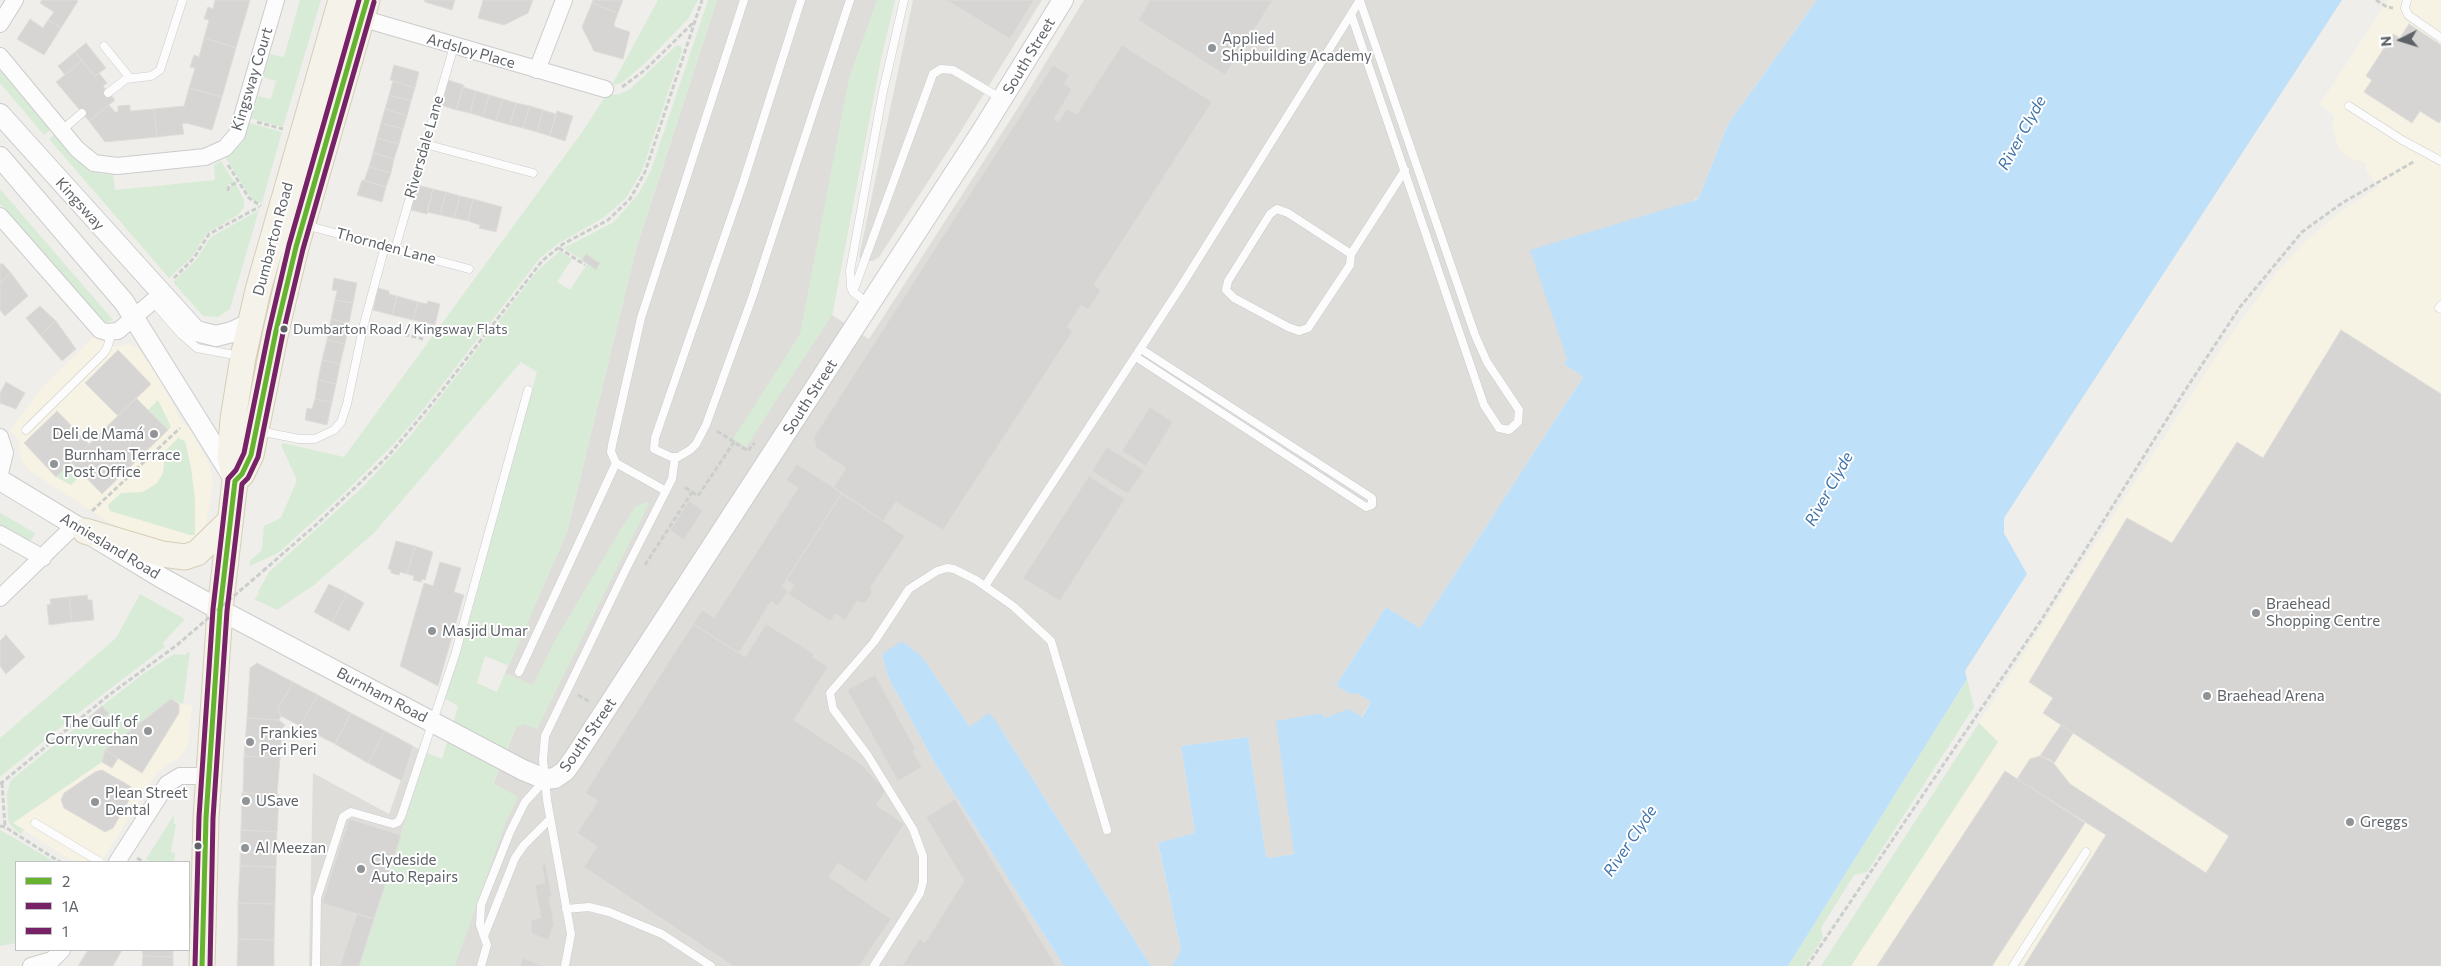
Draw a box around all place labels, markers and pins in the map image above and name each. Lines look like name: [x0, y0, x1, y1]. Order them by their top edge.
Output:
place label: Applied Shipbuilding Academy: [1222, 30, 1372, 65]
marker: Applied Shipbuilding Academy: [1206, 42, 1218, 54]
place label: Dumbarton Road / Kingsway Flats: [293, 321, 508, 337]
marker: Dumbarton Road / Kingsway Flats: [279, 324, 289, 334]
place label: Deli de Mamá: [52, 425, 144, 443]
marker: Deli de Mamá: [148, 428, 160, 440]
place label: Burnham Terrace Post Office: [64, 446, 180, 481]
marker: Burnham Terrace Post Office: [48, 458, 60, 470]
place label: Braehead Shopping Centre: [2266, 595, 2380, 630]
marker: Braehead Shopping Centre: [2250, 607, 2262, 619]
place label: Masjid Umar: [442, 622, 528, 640]
marker: Masjid Umar: [426, 625, 438, 637]
place label: Braehead Arena: [2217, 687, 2325, 705]
marker: Braehead Arena: [2201, 690, 2213, 702]
place label: The Gulf of Corryvrechan: [45, 713, 138, 748]
place label: Frankies Peri Peri: [260, 724, 317, 759]
marker: The Gulf of Corryvrechan: [142, 725, 154, 737]
marker: Frankies Peri Peri: [244, 736, 256, 748]
place label: Plean Street Dental: [105, 784, 188, 819]
place label: USave: [256, 792, 299, 810]
marker: USave: [240, 795, 252, 807]
marker: Plean Street Dental: [89, 796, 101, 808]
place label: Greggs: [2360, 813, 2408, 831]
marker: Greggs: [2344, 816, 2356, 828]
place label: Al Meezan: [255, 839, 326, 857]
unlabelled marker: [193, 841, 203, 851]
marker: Al Meezan: [239, 842, 251, 854]
place label: Clydeside Auto Repairs: [371, 851, 458, 886]
marker: Clydeside Auto Repairs: [355, 863, 367, 875]

